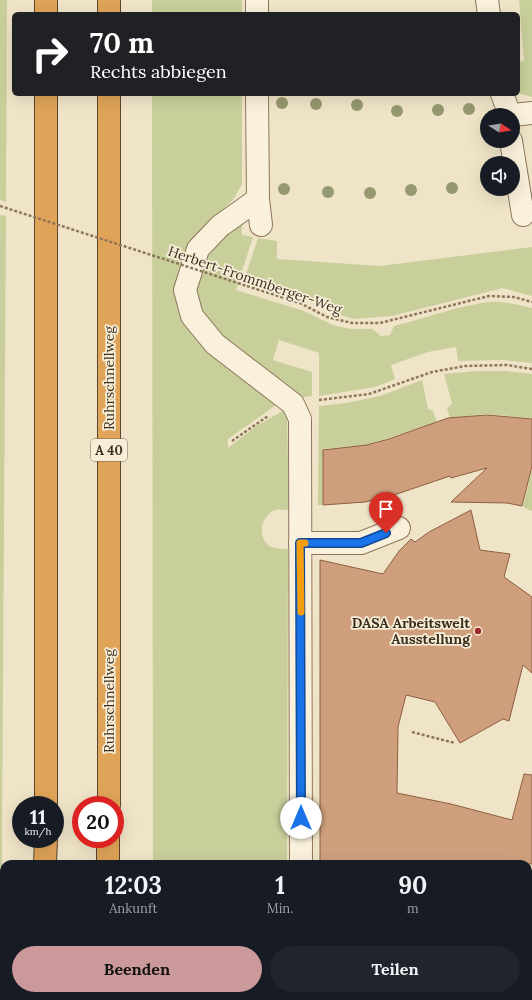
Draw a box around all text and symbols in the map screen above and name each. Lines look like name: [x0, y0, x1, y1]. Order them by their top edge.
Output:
text: 70 m: [90, 25, 154, 61]
icon: right: [24, 28, 76, 80]
text: Rechts abbiegen: [90, 60, 227, 83]
north arrow: [480, 108, 520, 148]
map controls: [480, 108, 520, 196]
button: sound: [480, 156, 520, 196]
street label: Herbert-Frommberger-Weg: [166, 242, 345, 318]
street label: Ruhrschnellweg: [100, 326, 118, 430]
road number: A 40: [91, 439, 127, 461]
pin: [369, 492, 403, 533]
icon: arrive: [375, 498, 397, 520]
place label: DASA Arbeitswelt Ausstellung: [352, 614, 471, 648]
marker: DASA Arbeitswelt Ausstellung: [473, 626, 483, 636]
street label: Ruhrschnellweg: [100, 649, 118, 753]
speed limit sign: 20: [72, 796, 124, 848]
position arrow: [280, 797, 322, 839]
text: 11: [30, 804, 46, 829]
text: km/h: [24, 825, 52, 838]
text: 12:03: [105, 870, 162, 901]
text: 1: [275, 870, 285, 901]
text: 90: [398, 870, 427, 901]
text: Ankunft: [109, 900, 157, 917]
text: Min.: [267, 900, 293, 917]
text: m: [407, 900, 419, 917]
button: Beenden: [12, 946, 262, 992]
button: Teilen: [270, 946, 520, 992]

